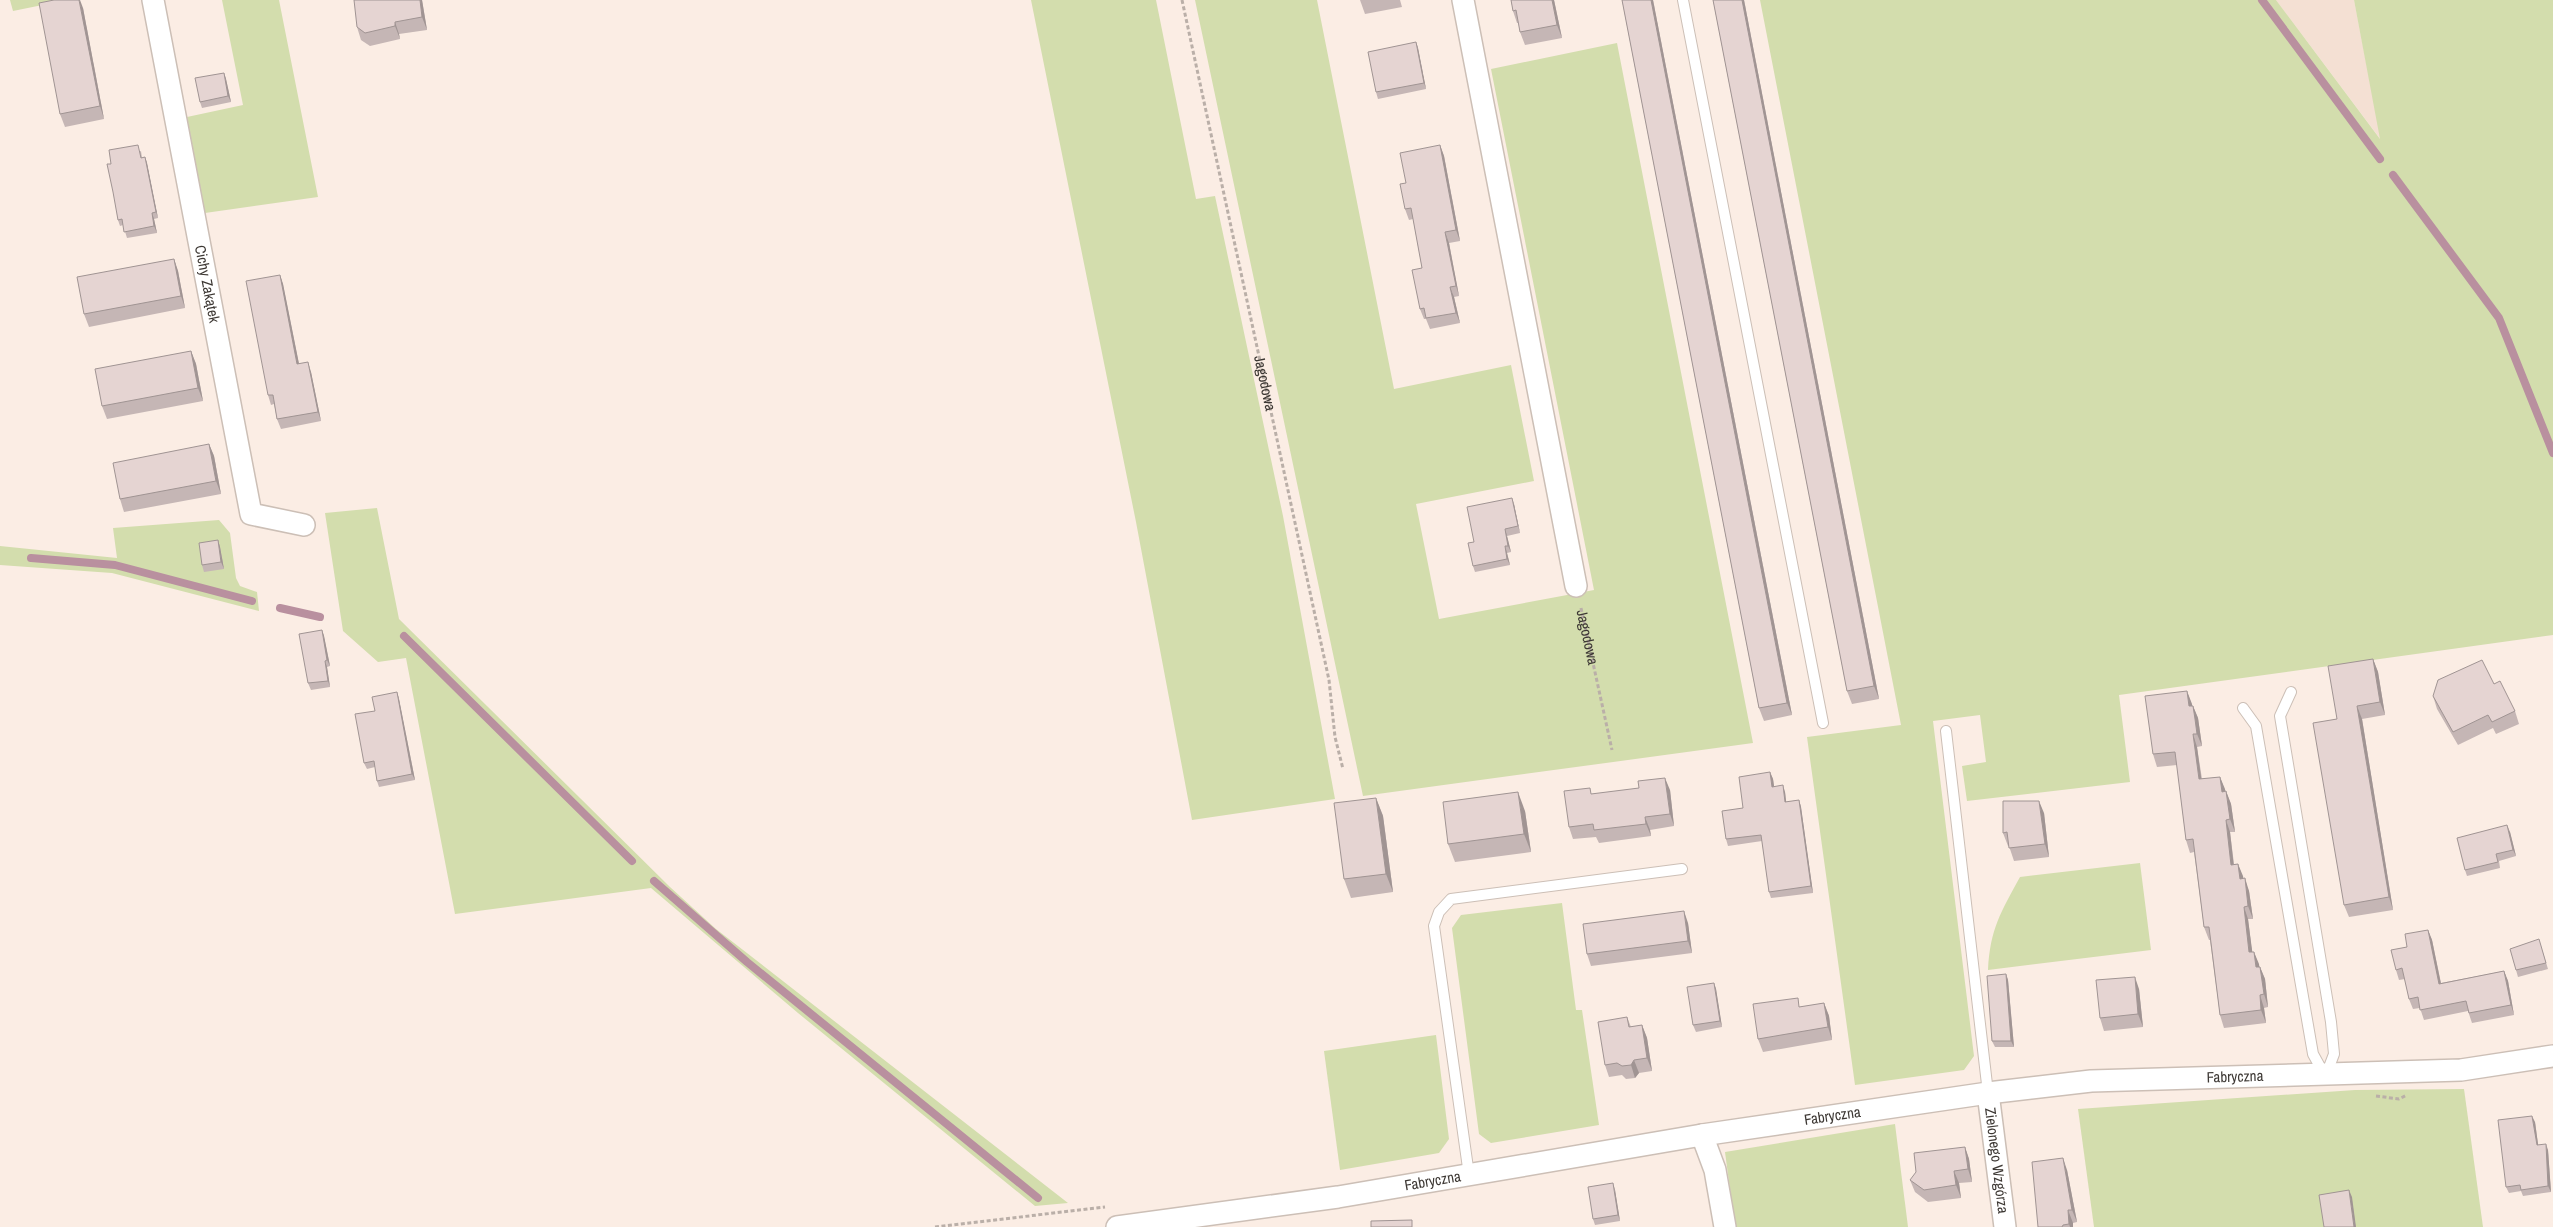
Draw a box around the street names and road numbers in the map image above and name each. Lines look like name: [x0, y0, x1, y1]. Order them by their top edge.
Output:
street label: Cichy Zakątek: [190, 243, 225, 325]
street label: Jagodowa: [1249, 353, 1282, 413]
street label: Jagodowa: [1572, 608, 1604, 667]
street label: Fabryczna: [2206, 1065, 2264, 1088]
street label: Fabryczna: [1803, 1101, 1862, 1130]
street label: Zielonego Wzgórza: [1980, 1106, 2014, 1215]
street label: Fabryczna: [1403, 1165, 1462, 1196]

